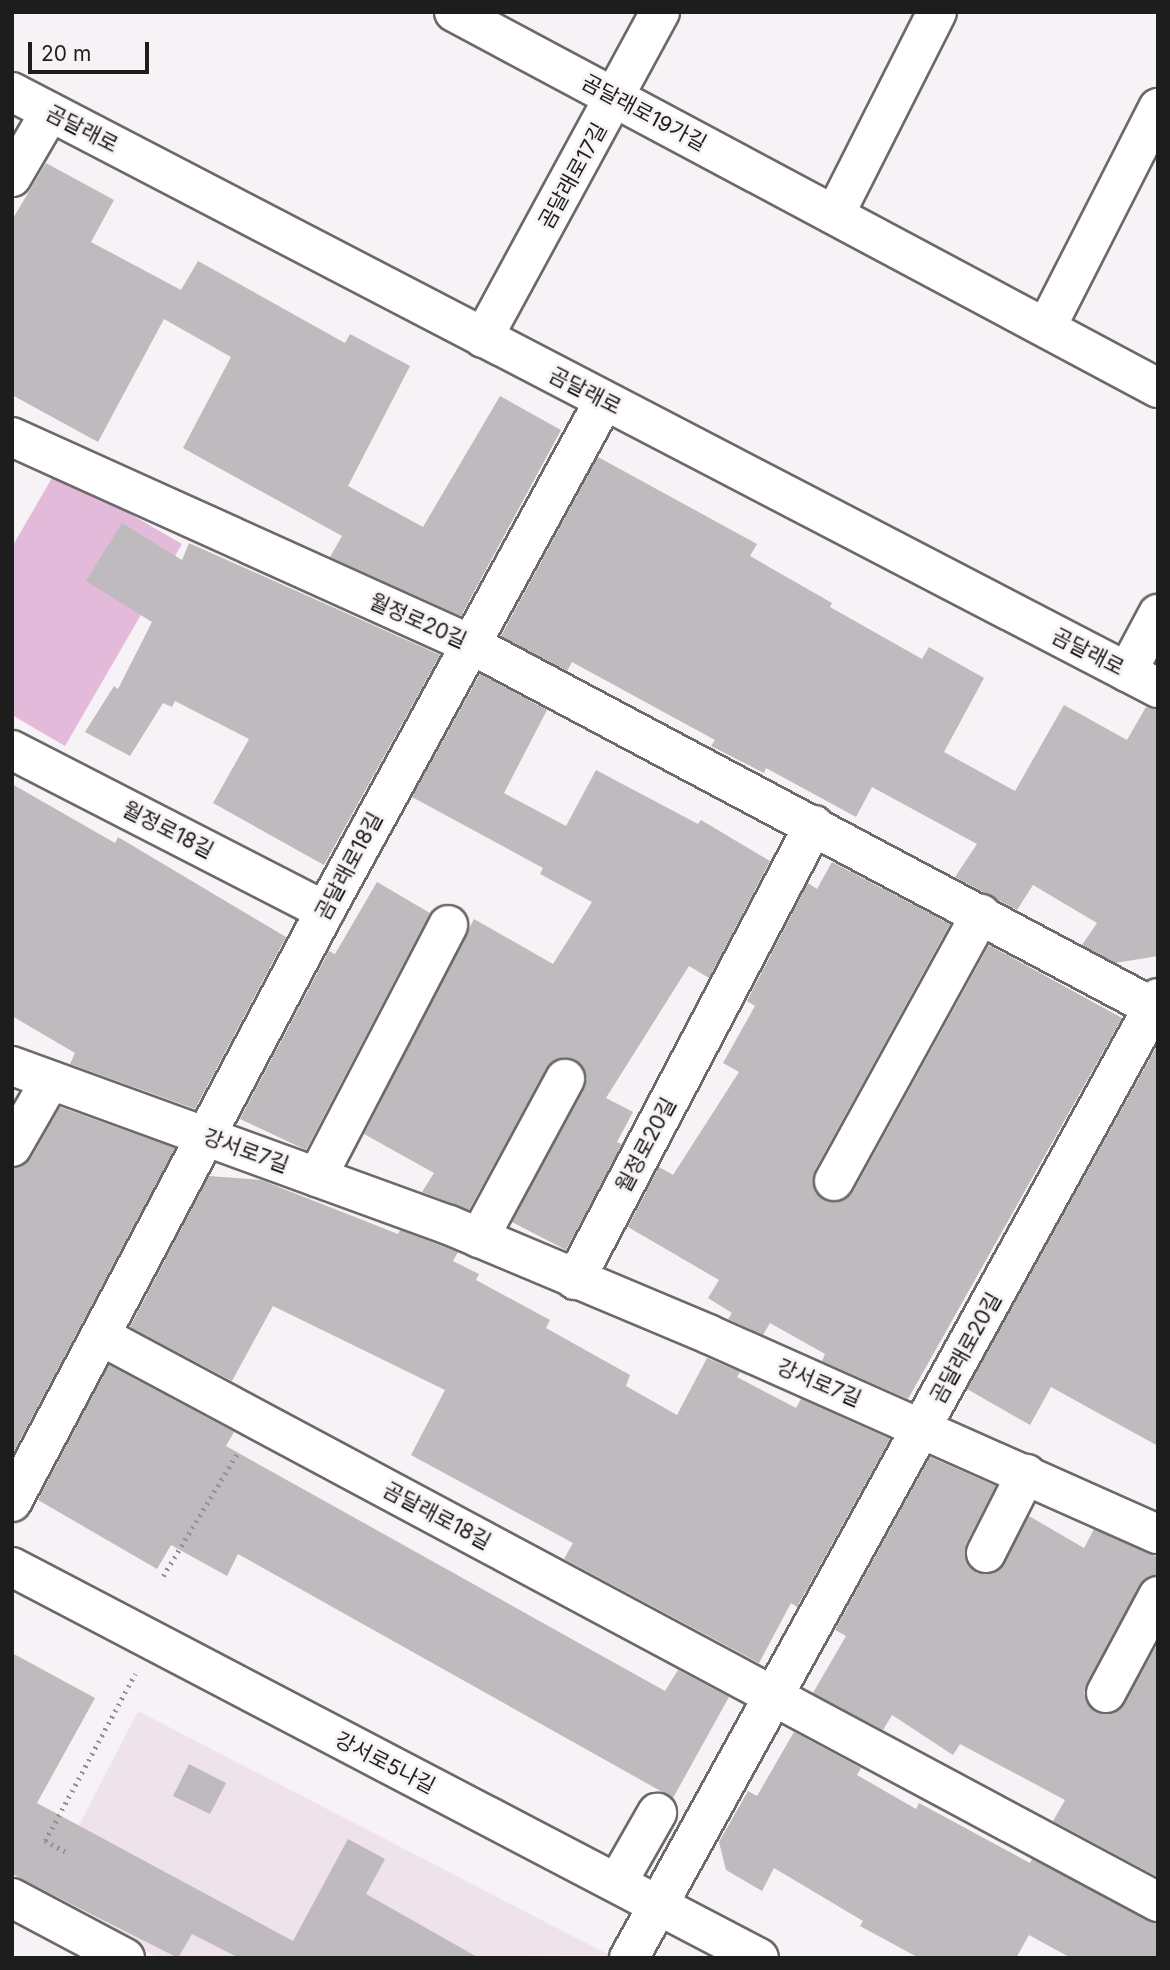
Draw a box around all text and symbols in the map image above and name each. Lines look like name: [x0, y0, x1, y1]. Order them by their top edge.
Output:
scale bar: [32, 28, 152, 72]
text: 20 m: [41, 41, 91, 66]
street label: 곰달래로19가길: [577, 70, 711, 156]
street label: 곰달래로: [42, 100, 122, 158]
street label: 곰달래로17길: [534, 119, 612, 233]
street label: 곰달래로: [545, 362, 625, 420]
street label: 월정로20길: [366, 588, 470, 654]
street label: 곰달래로: [1048, 623, 1128, 681]
street label: 월정로18길: [118, 796, 218, 864]
street label: 곰달래로18길: [310, 808, 388, 924]
street label: 월정로20길: [611, 1093, 681, 1197]
street label: 강서로7길: [200, 1124, 292, 1178]
street label: 곰달래로20길: [925, 1288, 1007, 1408]
street label: 강서로7길: [773, 1354, 865, 1412]
street label: 곰달래로18길: [379, 1477, 495, 1555]
street label: 강서로5나길: [331, 1727, 439, 1799]

